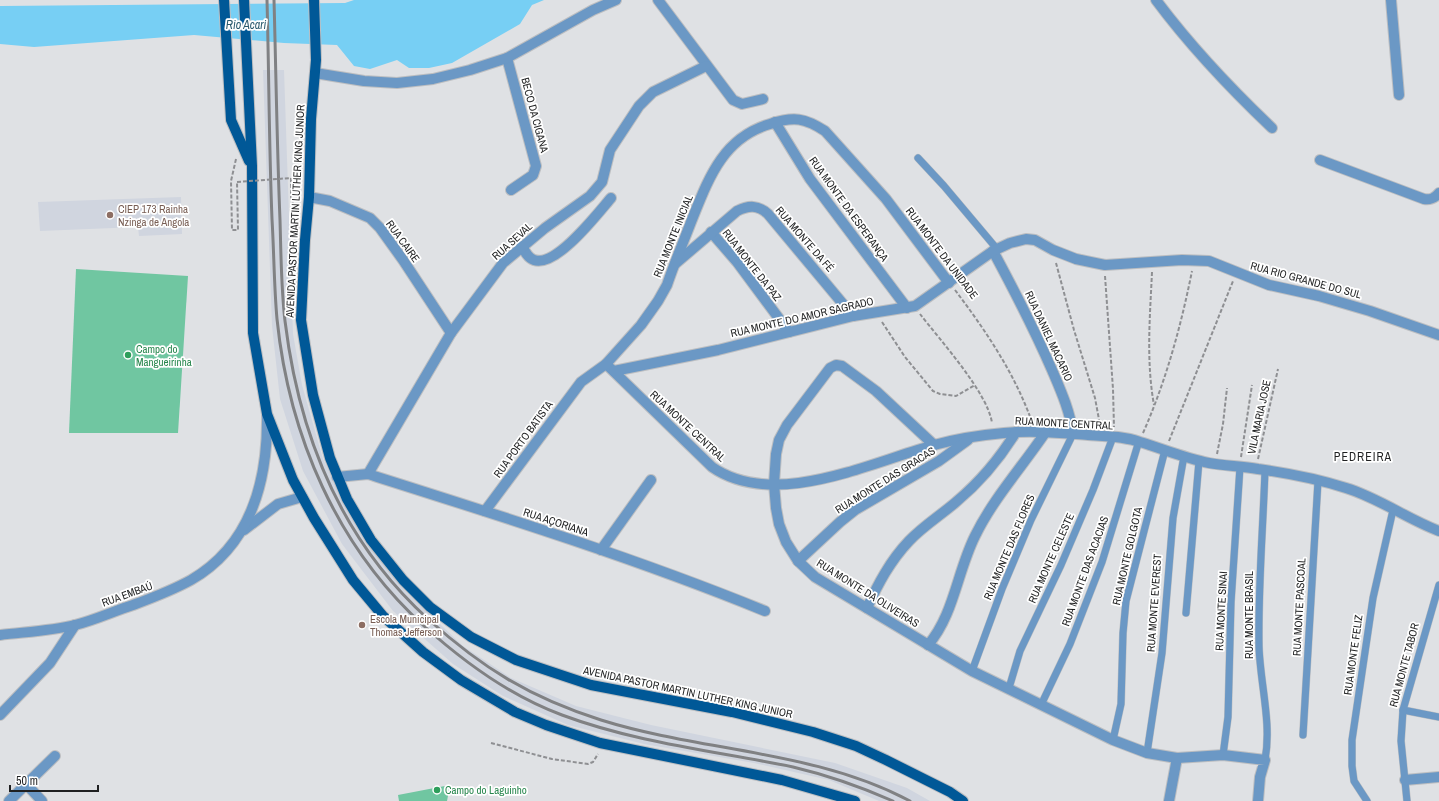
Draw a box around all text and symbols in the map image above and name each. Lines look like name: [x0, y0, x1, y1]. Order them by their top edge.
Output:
water label: Rio Acari: [226, 17, 266, 33]
street label: BECO DA CIGANA: [518, 76, 552, 155]
street label: AVENIDA PASTOR MARTIN LUTHER KING JUNIOR: [282, 104, 308, 319]
street label: RUA MONTE DA ESPERANÇA: [806, 154, 892, 265]
street label: RUA MONTE INICIAL: [650, 193, 696, 279]
place label: CIEP 173 Rainha Nzinga de Angola: [118, 202, 189, 229]
street label: RUA MONTE DA FÉ: [773, 203, 837, 275]
street label: RUA MONTE DA UNIDADE: [903, 204, 981, 302]
marker: CIEP 173 Rainha Nzinga de Angola: [105, 210, 115, 220]
street label: RUA CAIRE: [383, 217, 423, 265]
street label: RUA SEVAL: [489, 219, 535, 263]
street label: RUA MONTE DA PAZ: [720, 226, 785, 304]
street label: RUA RIO GRANDE DO SUL: [1249, 258, 1363, 302]
street label: RUA DANIEL MACARIO: [1022, 289, 1076, 383]
street label: RUA MONTE DO AMOR SAGRADO: [729, 294, 875, 340]
place label: Campo do Mangueirinha: [136, 342, 192, 369]
marker: Campo do Mangueirinha: [123, 350, 133, 360]
street label: VILA MARIA JOSE: [1244, 379, 1274, 455]
street label: RUA MONTE CENTRAL: [647, 387, 729, 465]
street label: RUA PORTO BATISTA: [490, 397, 556, 480]
street label: RUA MONTE CENTRAL: [1015, 413, 1113, 433]
street label: RUA MONTE DAS GRACAS: [832, 444, 938, 516]
district label: PEDREIRA: [1334, 449, 1392, 465]
street label: RUA MONTE DAS FLORES: [980, 492, 1038, 602]
street label: RUA AÇORIANA: [522, 505, 591, 539]
street label: RUA MONTE GOLGOTA: [1109, 505, 1145, 606]
street label: RUA MONTE CELESTE: [1025, 511, 1077, 605]
street label: RUA MONTE DAS ACACIAS: [1059, 514, 1111, 628]
street label: RUA MONTE EVEREST: [1144, 553, 1164, 652]
street label: RUA MONTE DA OLIVEIRAS: [814, 556, 922, 630]
street label: RUA MONTE PASCOAL: [1289, 558, 1309, 656]
street label: RUA MONTE SINAI: [1212, 571, 1230, 651]
street label: RUA MONTE BRASIL: [1242, 571, 1256, 659]
street label: RUA EMBAÚ: [100, 578, 154, 610]
place label: Escola Municipal Thomas Jefferson: [370, 612, 442, 639]
street label: RUA MONTE FELIZ: [1340, 614, 1366, 696]
marker: Escola Municipal Thomas Jefferson: [357, 620, 367, 630]
street label: RUA MONTE TABOR: [1386, 621, 1422, 709]
street label: AVENIDA PASTOR MARTIN LUTHER KING JUNIOR: [581, 663, 794, 721]
scale bar: [10, 767, 98, 793]
text: 50 m: [16, 773, 38, 789]
place label: Campo do Laguinho: [445, 783, 527, 797]
marker: Campo do Laguinho: [432, 785, 442, 795]

